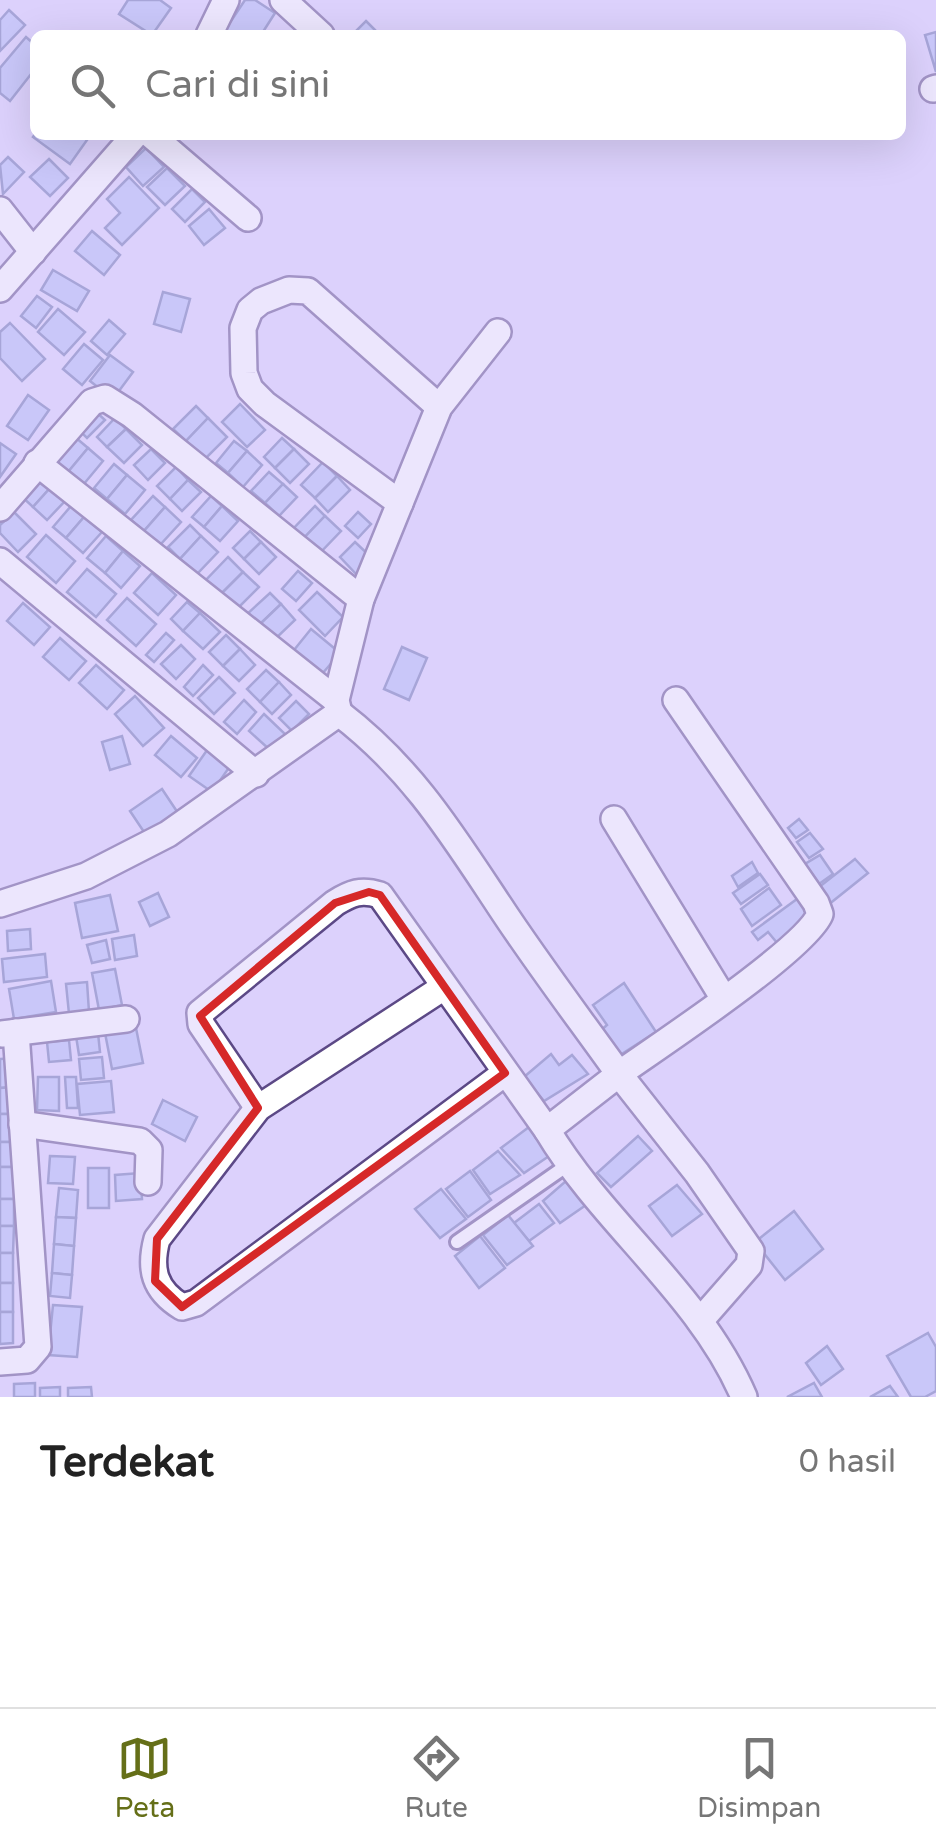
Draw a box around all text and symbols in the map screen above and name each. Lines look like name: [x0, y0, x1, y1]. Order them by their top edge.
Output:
search box: [30, 30, 906, 140]
icon: search: [65, 58, 120, 113]
text: Cari di sini: [145, 62, 330, 108]
text: Terdekat: [40, 1437, 214, 1488]
text: 0 hasil: [799, 1443, 896, 1481]
tab: Peta: [115, 1731, 175, 1825]
tab: Rute: [405, 1731, 468, 1825]
tab: Disimpan: [697, 1731, 821, 1825]

